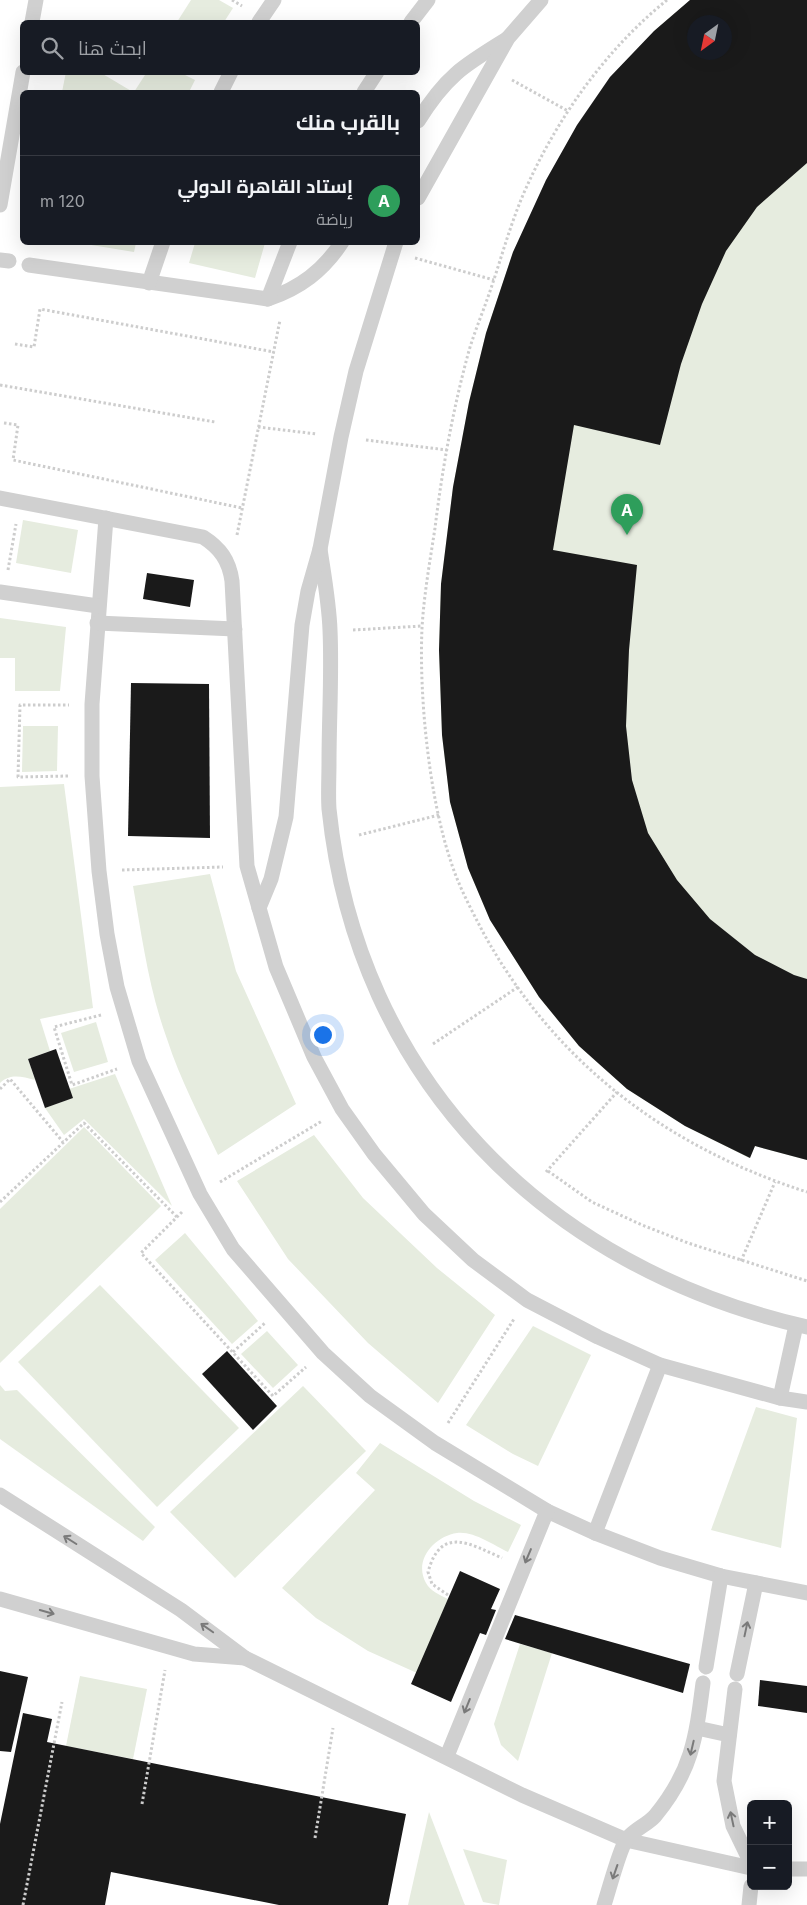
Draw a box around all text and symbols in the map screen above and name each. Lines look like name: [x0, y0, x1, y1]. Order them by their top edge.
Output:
north arrow: [687, 15, 732, 60]
search box: [20, 20, 420, 75]
icon: search: [38, 34, 66, 62]
text: ابحث هنا: [78, 37, 147, 60]
text: بالقرب منك: [296, 110, 400, 135]
text: إستاد القاهرة الدولي: [177, 175, 353, 198]
text: 120 m: [40, 191, 85, 211]
text: A: [378, 191, 390, 211]
text: رياضة: [316, 209, 353, 229]
pin: A: [611, 494, 643, 535]
your location: [310, 1022, 336, 1048]
one-way arrow: [64, 1535, 78, 1545]
one-way arrow: [523, 1548, 532, 1563]
one-way arrow: [38, 1608, 54, 1618]
one-way arrow: [742, 1621, 751, 1637]
one-way arrow: [200, 1623, 214, 1633]
one-way arrow: [462, 1698, 471, 1714]
one-way arrow: [687, 1739, 696, 1755]
map controls: [747, 1800, 792, 1890]
button: +: [747, 1800, 792, 1845]
one-way arrow: [726, 1811, 736, 1827]
button: −: [747, 1845, 792, 1890]
one-way arrow: [610, 1864, 619, 1880]

